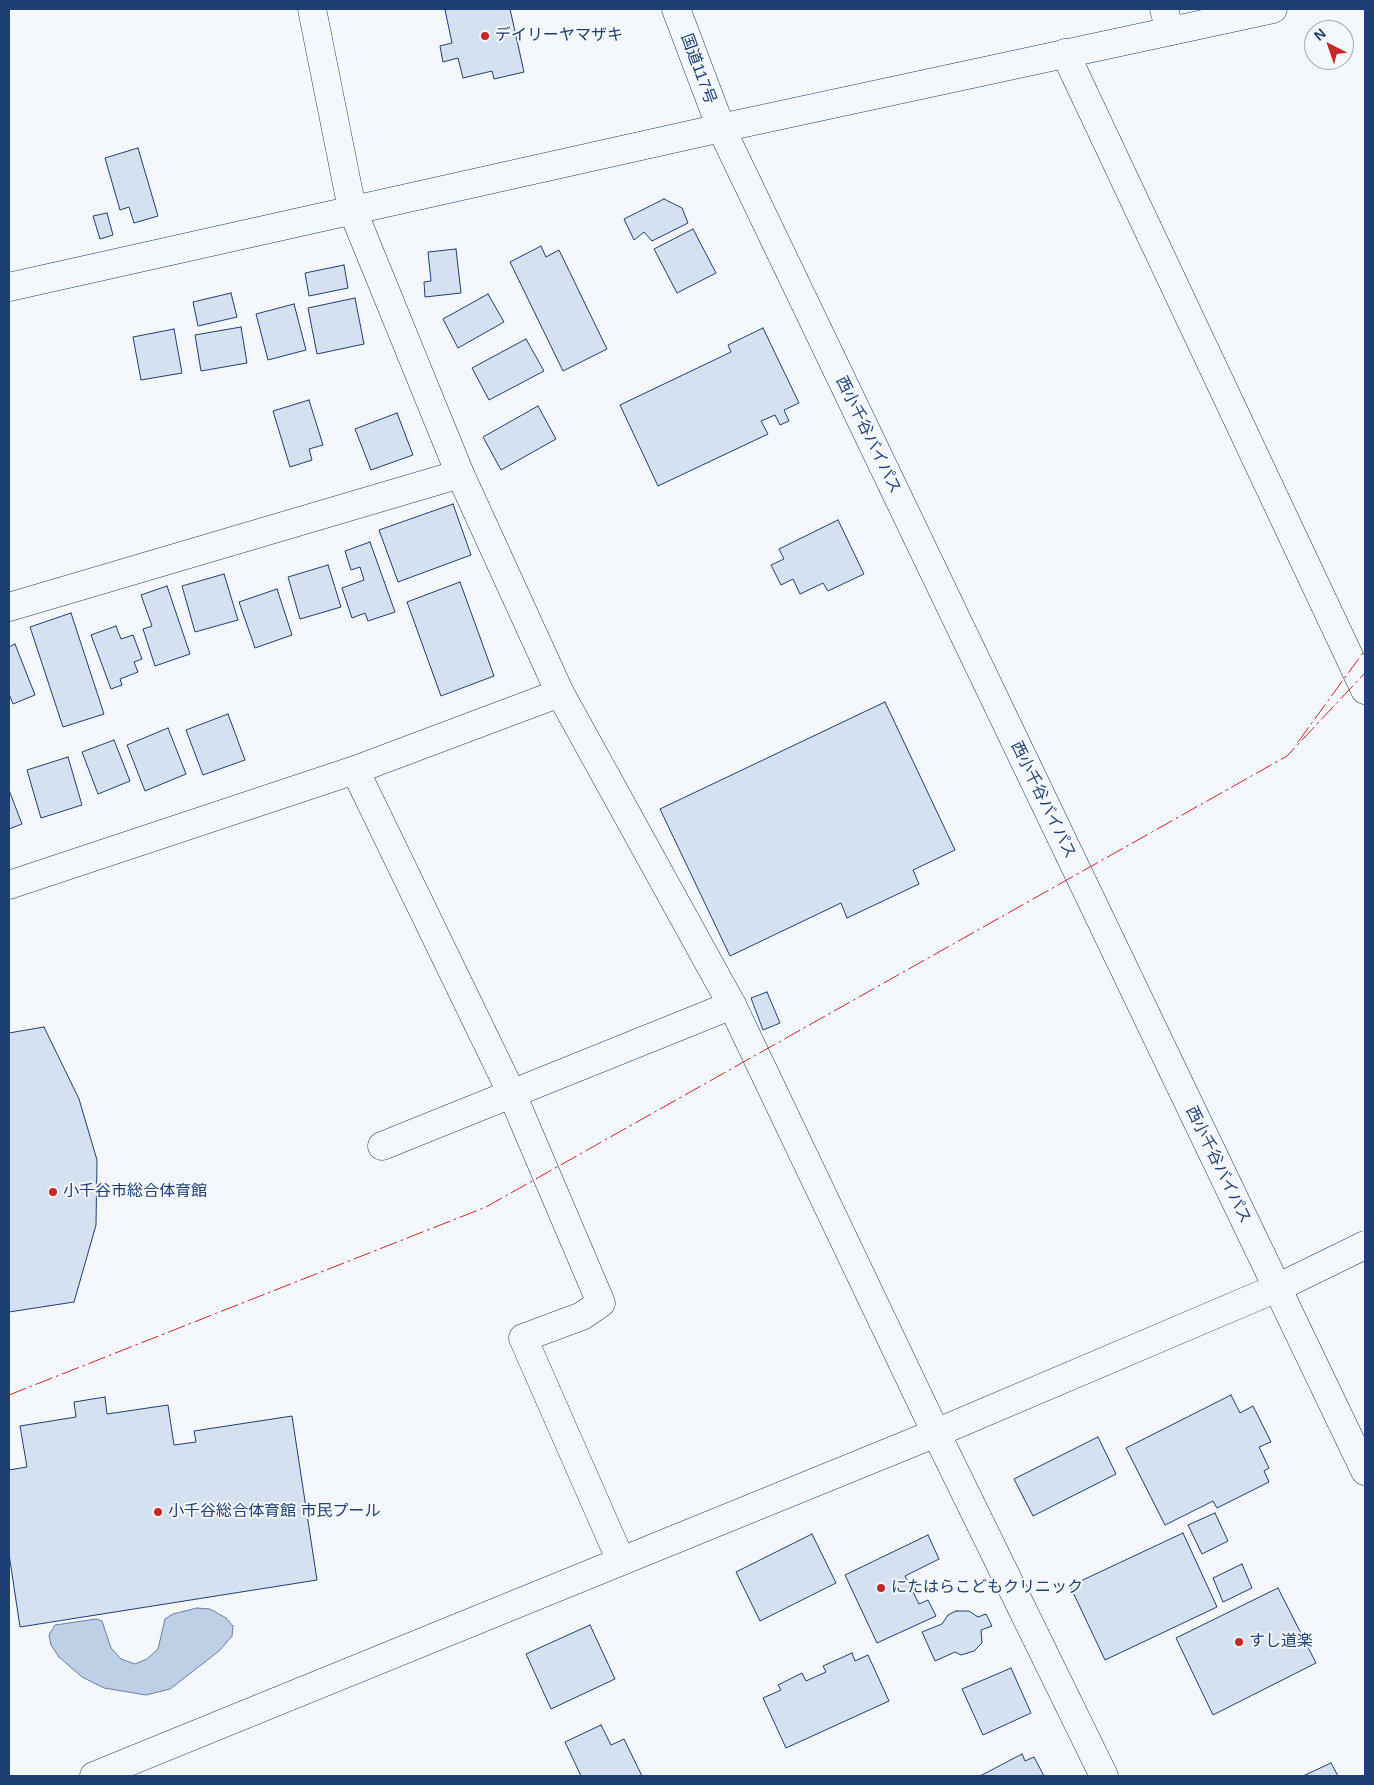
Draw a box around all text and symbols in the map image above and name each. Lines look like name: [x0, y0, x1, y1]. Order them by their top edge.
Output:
north arrow: [1304, 20, 1354, 70]
text: N: [1311, 25, 1329, 44]
place label: デイリーヤマザキ: [495, 26, 623, 46]
marker: デイリーヤマザキ: [479, 30, 491, 42]
street label: 国道117号: [676, 31, 720, 107]
street label: 西小千谷バイパス: [831, 373, 905, 497]
street label: 西小千谷バイパス: [1006, 738, 1080, 862]
street label: 西小千谷バイパス: [1181, 1103, 1255, 1227]
place label: 小千谷市総合体育館: [63, 1182, 207, 1202]
marker: 小千谷市総合体育館: [47, 1186, 59, 1198]
place label: 小千谷総合体育館 市民プール: [168, 1502, 380, 1522]
marker: 小千谷総合体育館 市民プール: [152, 1506, 164, 1518]
place label: にたはらこどもクリニック: [891, 1578, 1083, 1598]
marker: にたはらこどもクリニック: [875, 1582, 887, 1594]
place label: すし道楽: [1249, 1632, 1313, 1652]
marker: すし道楽: [1233, 1636, 1245, 1648]

